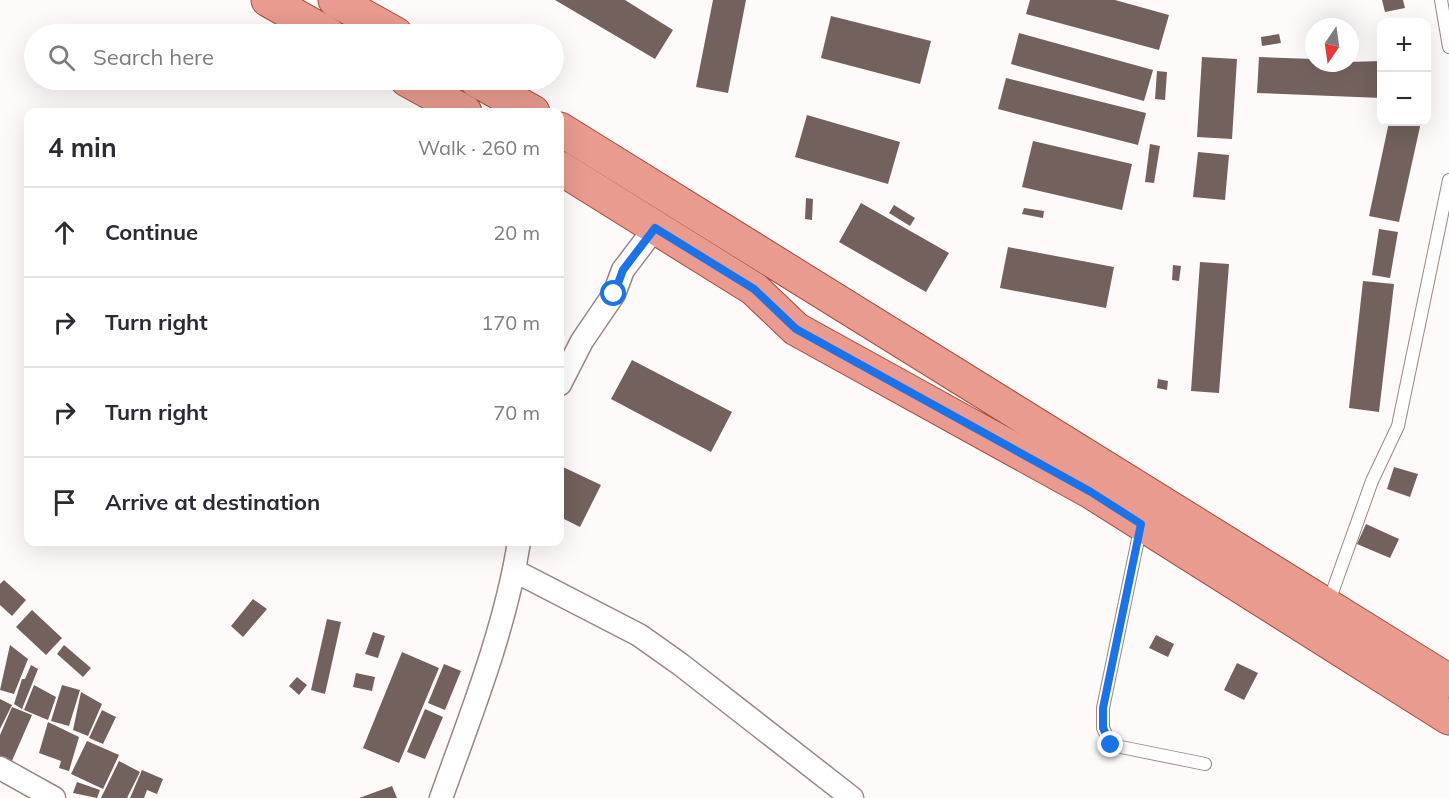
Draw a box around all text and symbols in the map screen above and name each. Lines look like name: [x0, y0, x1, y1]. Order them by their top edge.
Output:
north arrow: [1305, 18, 1359, 72]
map controls: [1377, 18, 1431, 126]
button: +: [1377, 18, 1431, 72]
search box: [24, 24, 564, 90]
icon: search: [45, 41, 78, 74]
text: Search here: [93, 43, 214, 71]
button: −: [1377, 72, 1431, 126]
text: 4 min: [48, 131, 117, 164]
text: Walk · 260 m: [418, 135, 540, 160]
icon: ahead: [48, 216, 81, 249]
text: Continue: [105, 218, 198, 246]
text: 20 m: [493, 220, 540, 245]
route start: [600, 280, 626, 306]
icon: right: [48, 306, 81, 339]
text: Turn right: [105, 308, 208, 336]
text: 170 m: [481, 310, 540, 335]
icon: right: [48, 396, 81, 429]
text: Turn right: [105, 398, 208, 426]
text: 70 m: [493, 400, 540, 425]
icon: arrive: [48, 486, 81, 519]
text: Arrive at destination: [105, 488, 320, 516]
route end: [1097, 731, 1123, 757]

